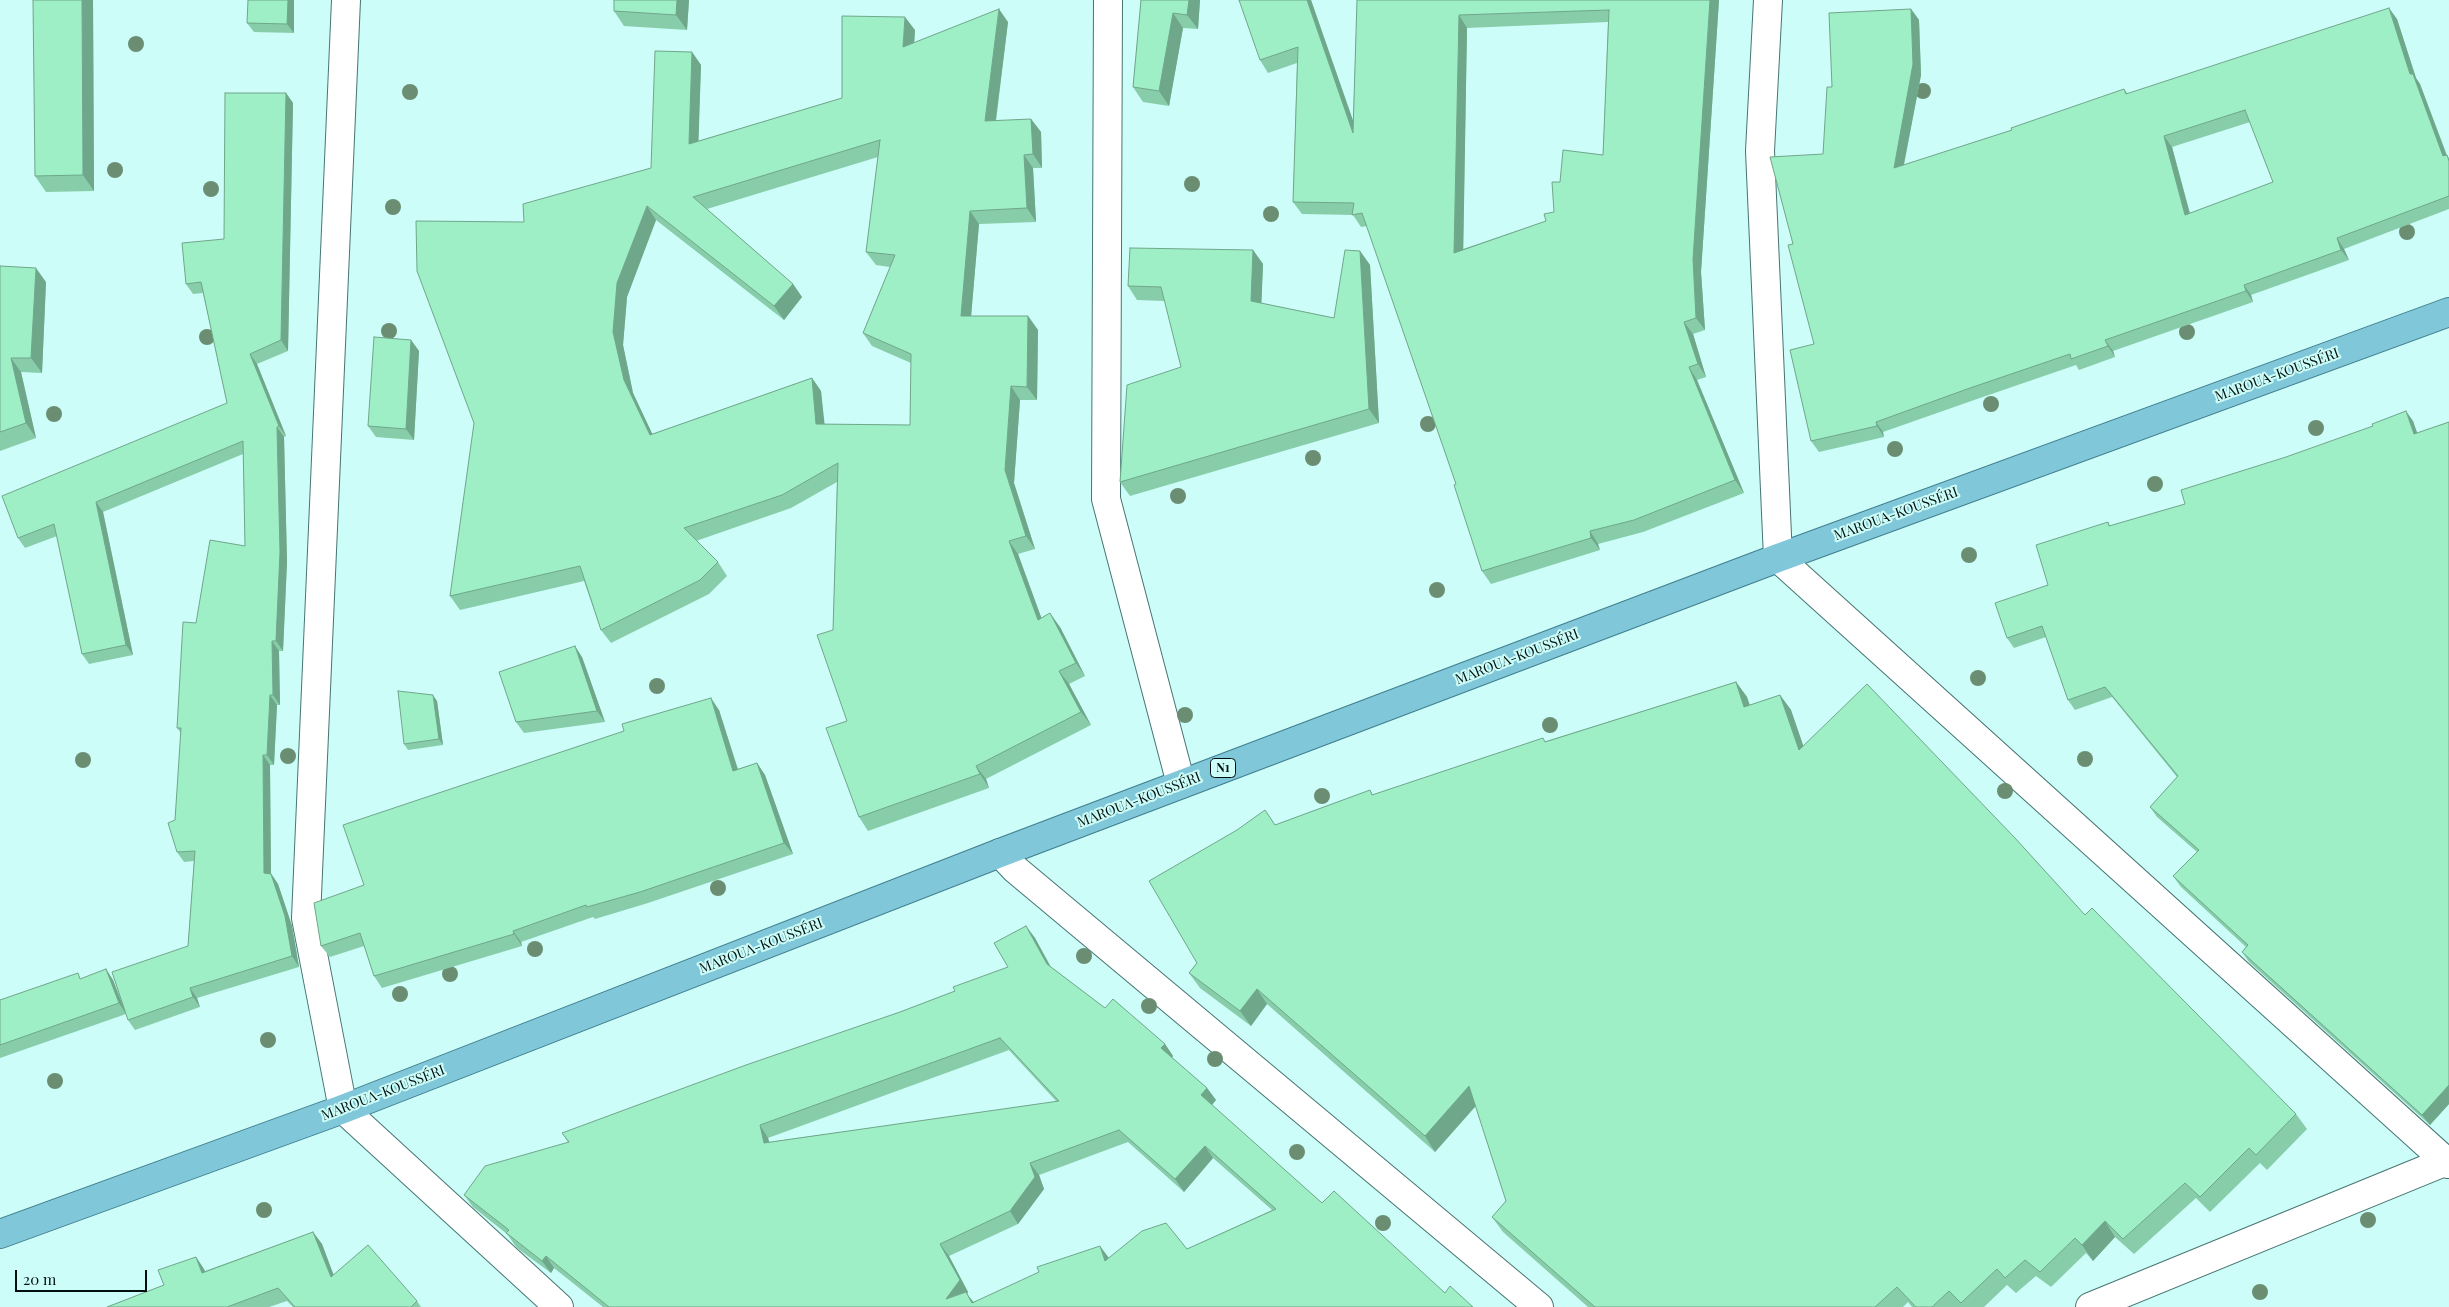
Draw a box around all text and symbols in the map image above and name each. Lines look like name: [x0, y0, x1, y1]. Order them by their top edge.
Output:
street label: MAROUA-KOUSSÉRI: [2213, 345, 2341, 405]
street label: MAROUA-KOUSSÉRI: [1832, 484, 1960, 544]
street label: MAROUA-KOUSSÉRI: [1453, 626, 1581, 688]
road number: N1: [1210, 758, 1236, 778]
street label: MAROUA-KOUSSÉRI: [1075, 769, 1203, 831]
street label: MAROUA-KOUSSÉRI: [697, 915, 825, 977]
street label: MAROUA-KOUSSÉRI: [319, 1062, 447, 1124]
scale bar: [18, 1260, 150, 1292]
text: 20 m: [23, 1269, 56, 1289]

